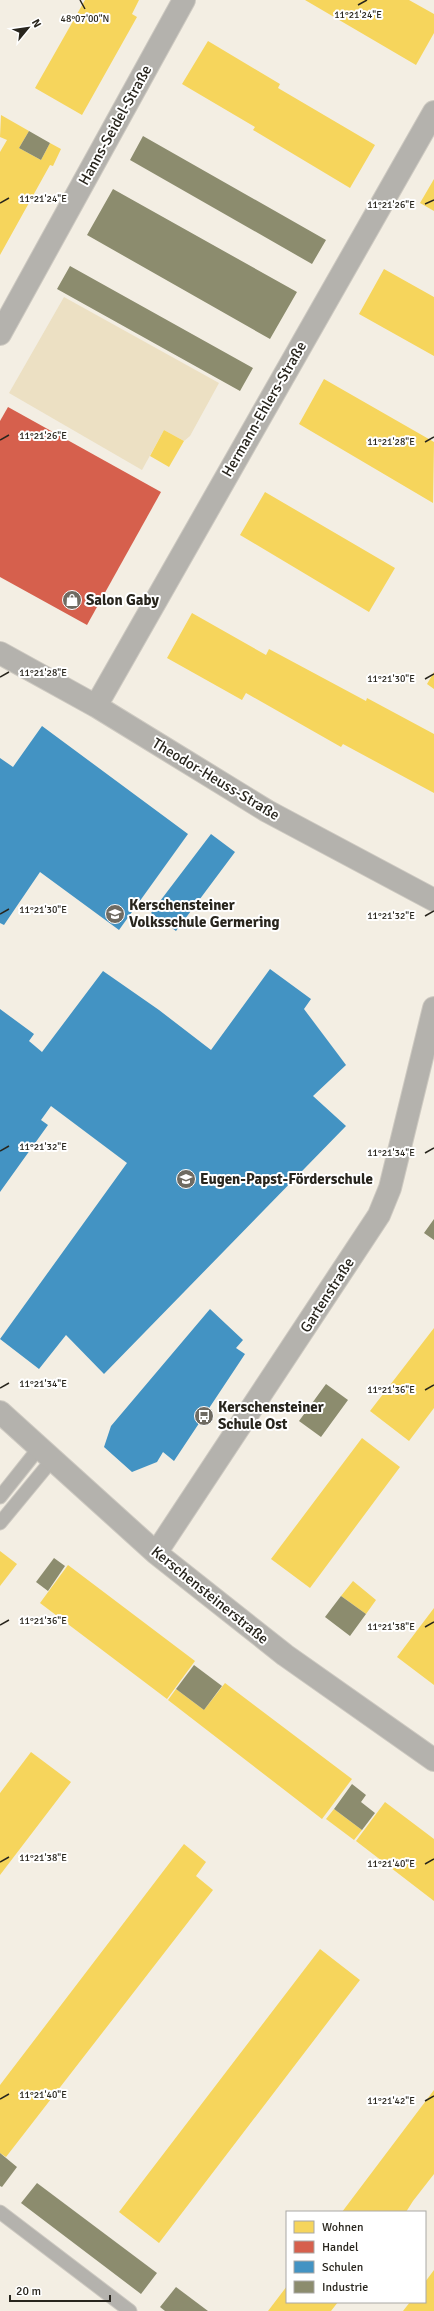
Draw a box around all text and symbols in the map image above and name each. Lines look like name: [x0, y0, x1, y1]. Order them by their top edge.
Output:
north arrow: [8, 8, 48, 48]
text: 11°21'24"E: [334, 9, 382, 21]
text: 48°07'00"N: [61, 13, 109, 25]
text: N: [29, 17, 44, 30]
street label: Hanns-Seidel-Straße: [75, 62, 155, 188]
text: 11°21'24"E: [19, 193, 67, 205]
text: 11°21'26"E: [367, 199, 415, 211]
street label: Hermann-Ehlers-Straße: [218, 338, 310, 480]
text: 11°21'26"E: [19, 430, 67, 442]
text: 11°21'28"E: [367, 436, 415, 448]
shop icon: Salon Gaby: [61, 589, 83, 611]
place label: Salon Gaby: [86, 591, 159, 609]
text: 11°21'28"E: [19, 667, 67, 679]
text: 11°21'30"E: [367, 673, 415, 685]
street label: Theodor-Heuss-Straße: [149, 734, 283, 824]
place label: Kerschensteiner Volksschule Germering: [129, 896, 280, 931]
school or university icon: Kerschensteiner Volksschule Germering: [104, 903, 126, 925]
text: 11°21'30"E: [19, 904, 67, 916]
text: 11°21'32"E: [367, 910, 415, 922]
text: 11°21'32"E: [19, 1141, 67, 1153]
text: 11°21'34"E: [367, 1147, 415, 1159]
school or university icon: Eugen-Papst-Förderschule: [175, 1168, 197, 1190]
place label: Eugen-Papst-Förderschule: [200, 1170, 373, 1188]
street label: Gartenstraße: [296, 1254, 358, 1336]
text: 11°21'34"E: [19, 1378, 67, 1390]
text: 11°21'36"E: [367, 1384, 415, 1396]
place label: Kerschensteiner Schule Ost: [218, 1398, 324, 1433]
bus stop icon: Kerschensteiner Schule Ost: [193, 1405, 215, 1427]
street label: Kerschensteinerstraße: [148, 1542, 272, 1648]
text: 11°21'36"E: [19, 1615, 67, 1627]
text: 11°21'38"E: [367, 1621, 415, 1633]
text: 11°21'38"E: [19, 1852, 67, 1864]
text: 11°21'40"E: [367, 1858, 415, 1870]
text: 11°21'40"E: [19, 2089, 67, 2101]
text: 11°21'42"E: [367, 2095, 415, 2107]
legend: [286, 2211, 426, 2303]
text: Wohnen: [322, 2220, 364, 2235]
text: Handel: [322, 2240, 359, 2255]
text: Schulen: [322, 2260, 363, 2275]
scale bar: [10, 2277, 110, 2303]
text: Industrie: [322, 2280, 368, 2295]
text: 20 m: [16, 2284, 41, 2299]

